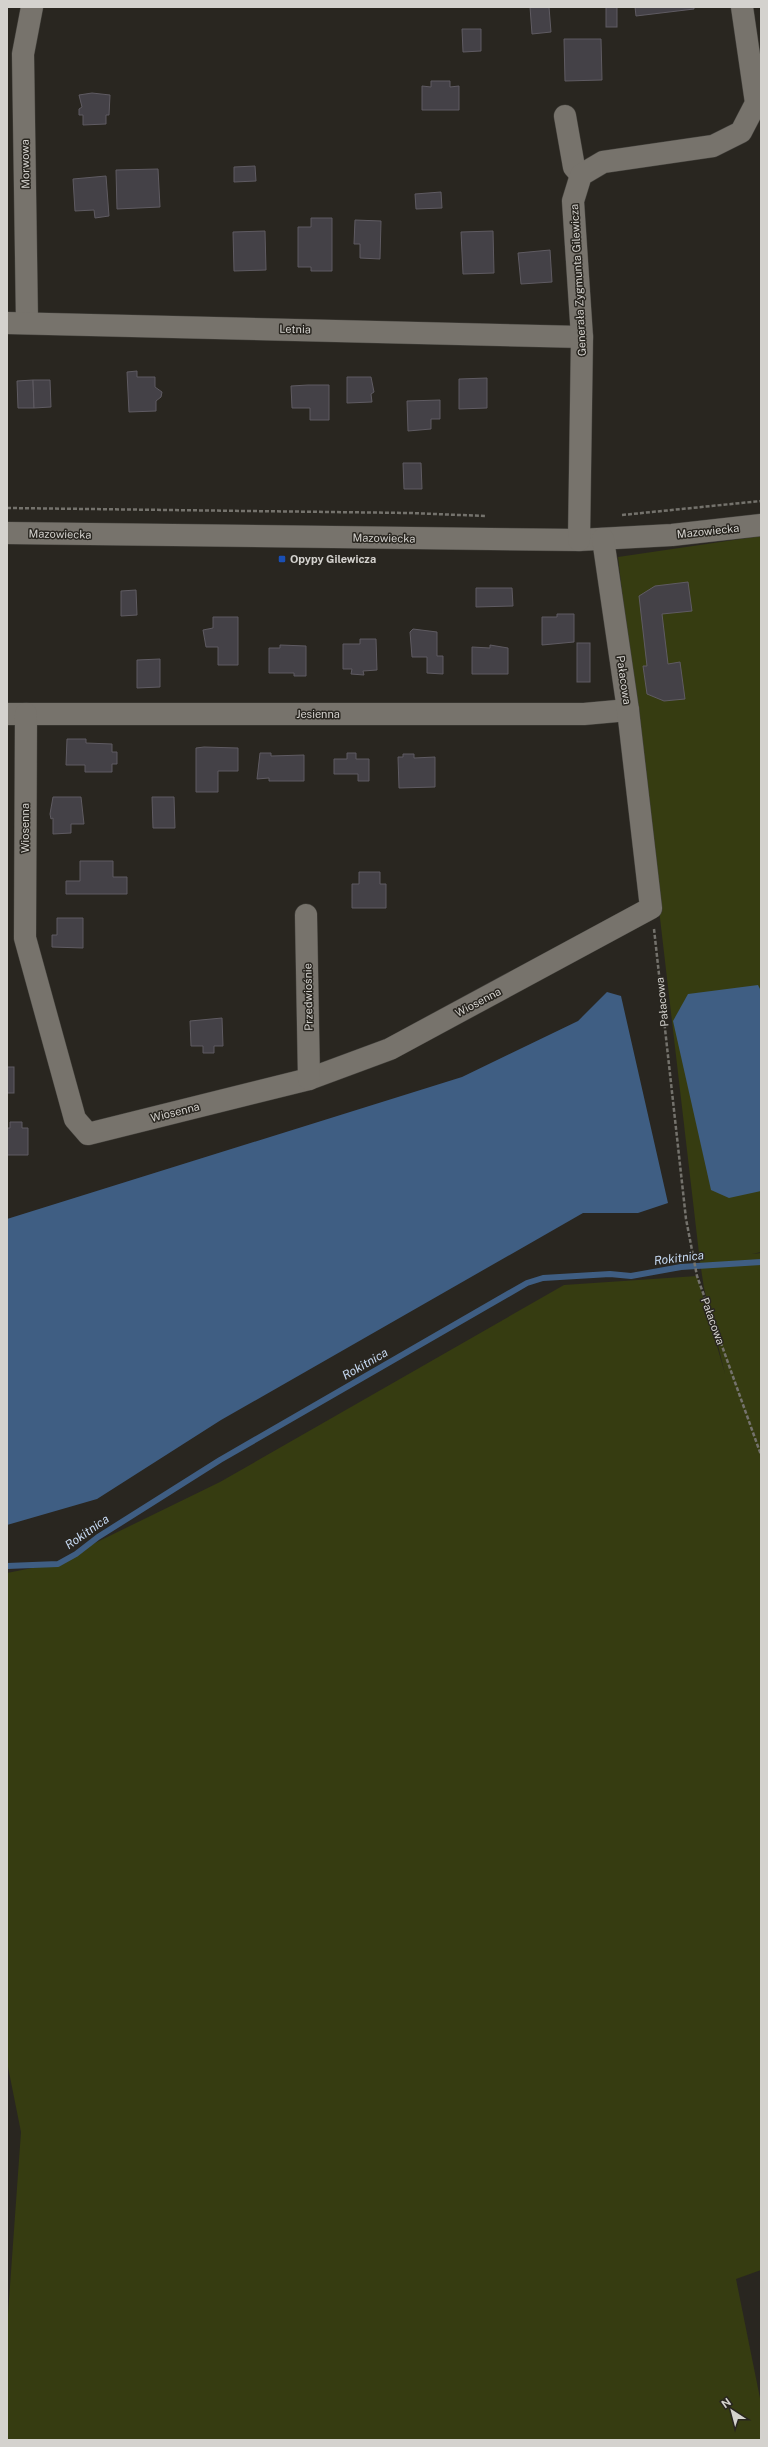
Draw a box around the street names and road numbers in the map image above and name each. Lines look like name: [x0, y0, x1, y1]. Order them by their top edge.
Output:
street label: Morwowa: [19, 139, 31, 189]
street label: Generała Zygmunta Gilewicza: [568, 203, 588, 357]
street label: Letnia: [279, 323, 311, 335]
street label: Mazowiecka: [676, 522, 740, 540]
street label: Mazowiecka: [29, 527, 91, 541]
street label: Mazowiecka: [353, 531, 415, 545]
street label: Pałacowa: [615, 655, 633, 705]
street label: Jesienna: [296, 708, 340, 720]
street label: Wiosenna: [19, 803, 31, 853]
street label: Przedwiośnie: [301, 963, 315, 1031]
street label: Pałacowa: [653, 977, 671, 1027]
street label: Wiosenna: [453, 985, 503, 1019]
street label: Wiosenna: [149, 1100, 201, 1124]
street label: Pałacowa: [699, 1296, 727, 1346]

